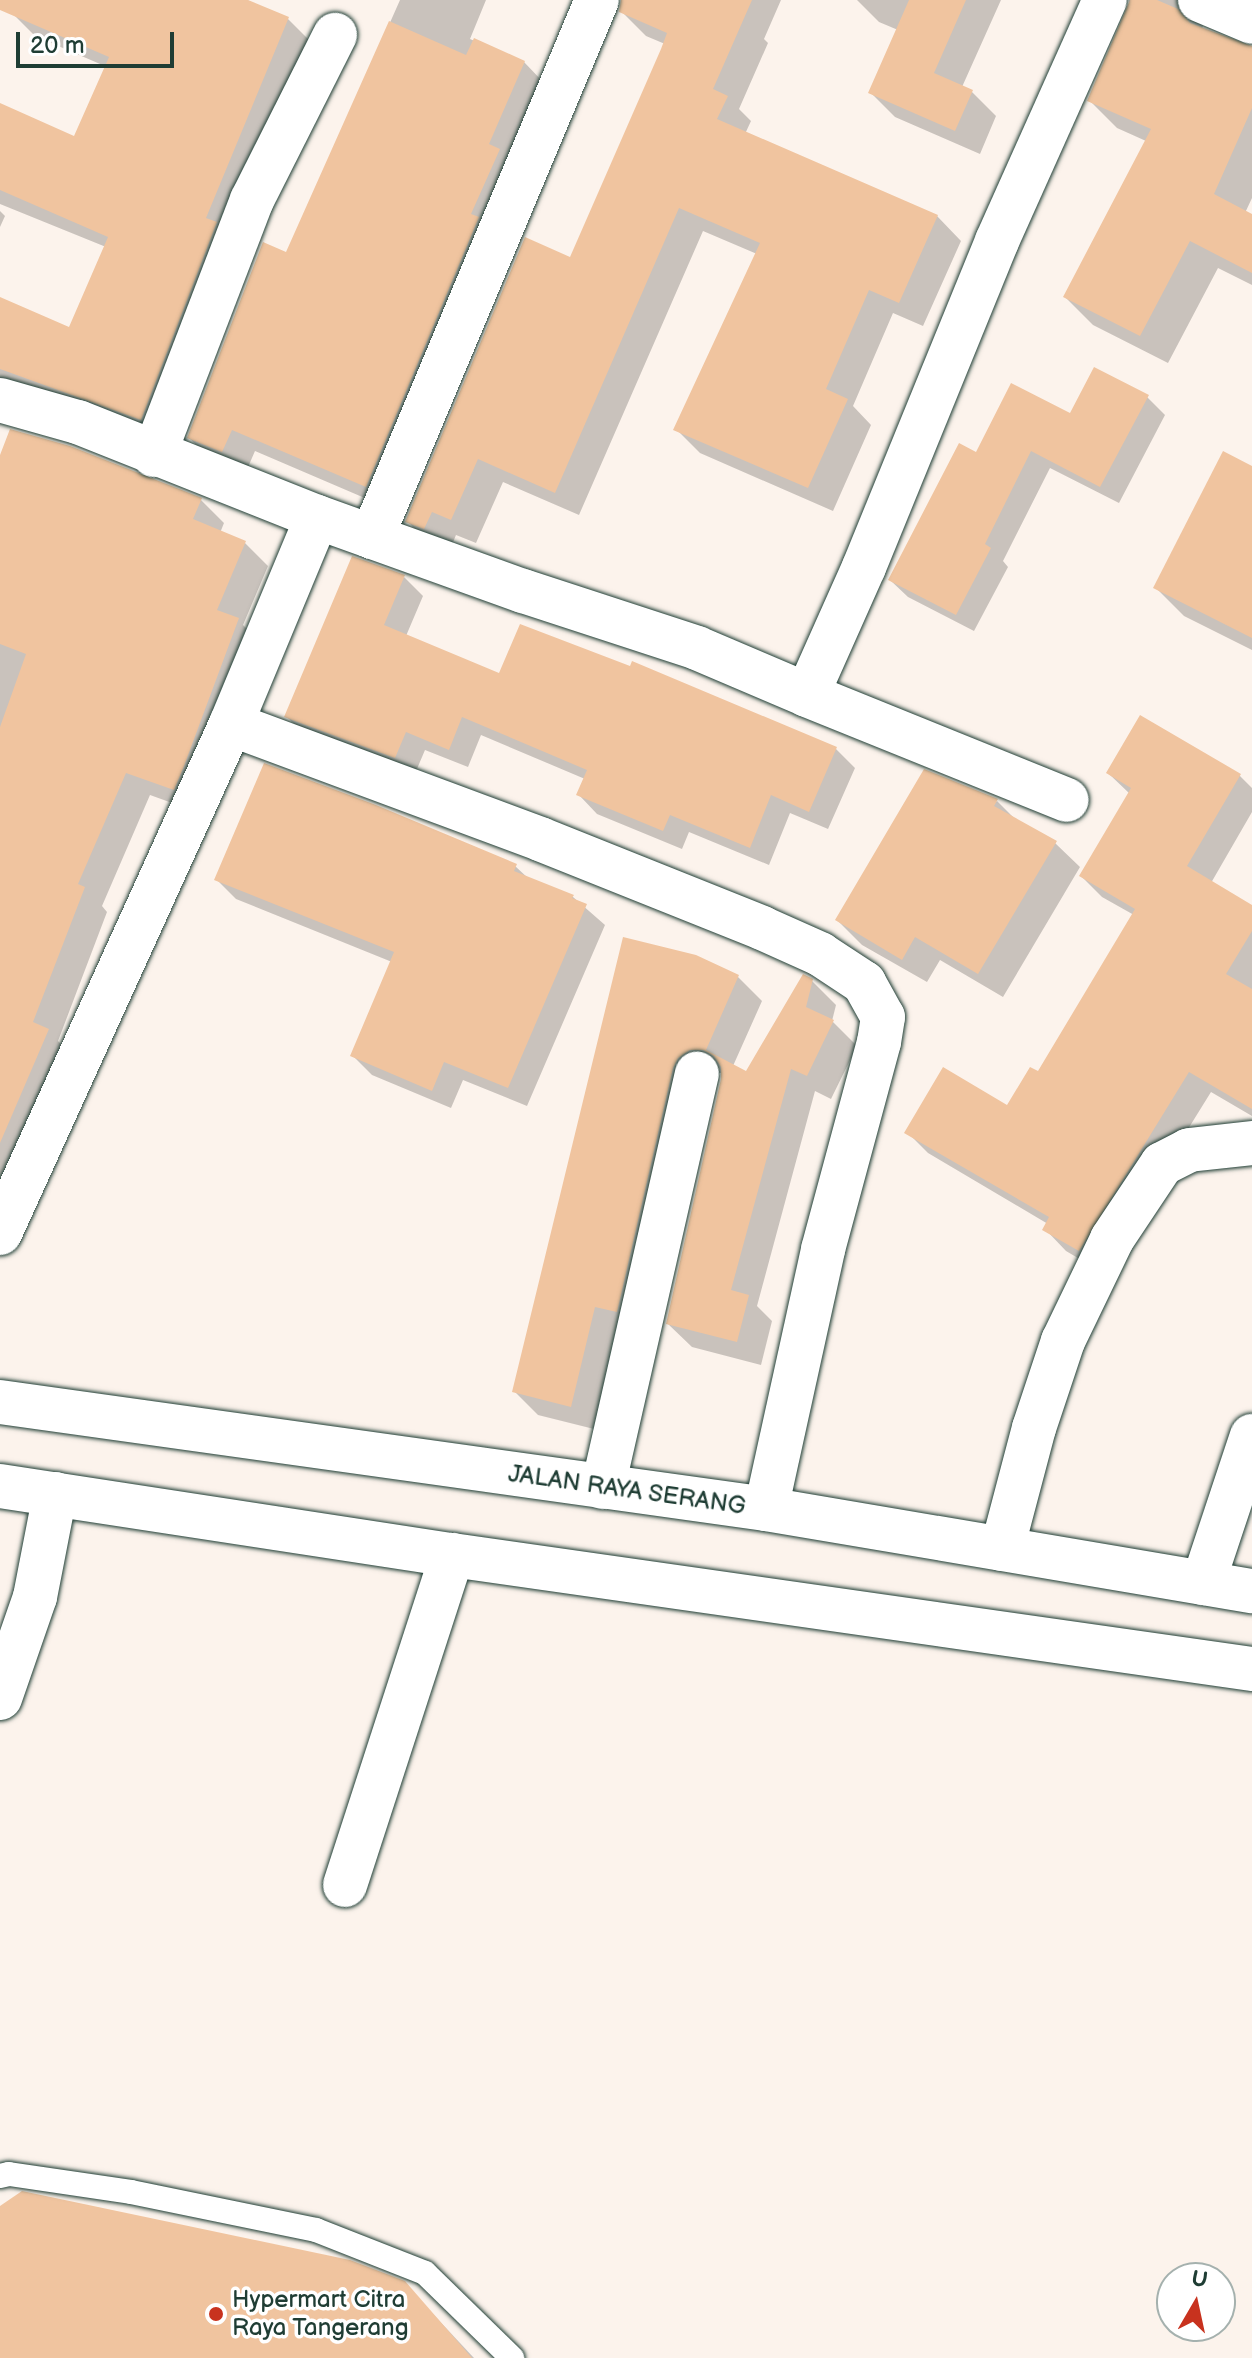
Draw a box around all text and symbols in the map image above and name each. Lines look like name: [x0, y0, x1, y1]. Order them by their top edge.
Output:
scale bar: [20, 16, 178, 66]
text: 20 m: [30, 31, 85, 60]
street label: JALAN RAYA SERANG: [506, 1459, 748, 1521]
north arrow: [1156, 2262, 1236, 2342]
text: U: [1190, 2265, 1209, 2294]
place label: Hypermart Citra Raya Tangerang: [232, 2286, 409, 2342]
marker: Hypermart Citra Raya Tangerang: [207, 2305, 225, 2323]

